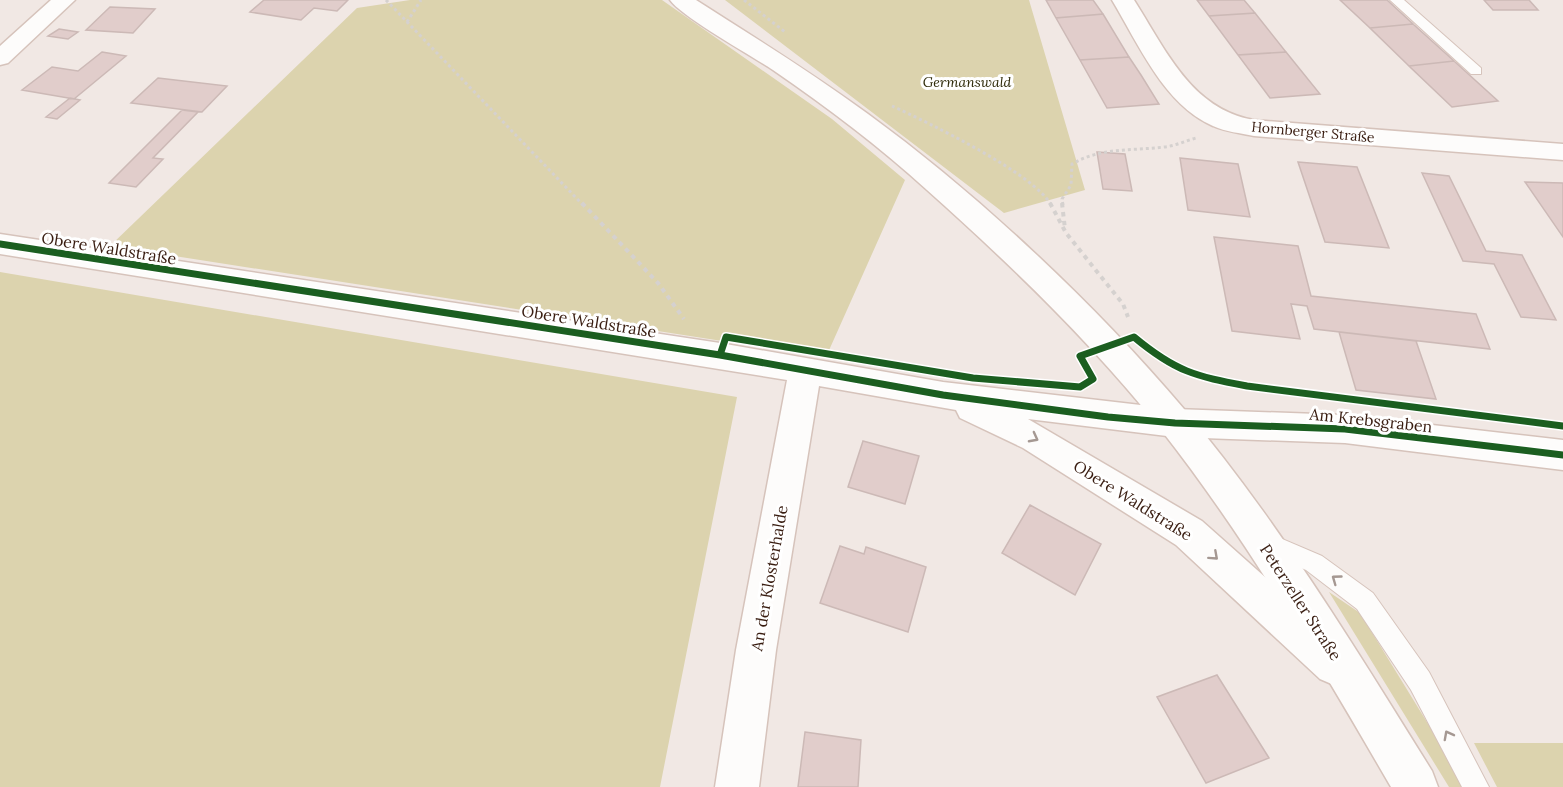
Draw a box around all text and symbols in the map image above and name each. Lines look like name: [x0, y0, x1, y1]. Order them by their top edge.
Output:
park label: Germanswald: [923, 73, 1012, 91]
street label: Hornberger Straße: [1251, 118, 1376, 146]
street label: Obere Waldstraße: [40, 227, 178, 269]
street label: Obere Waldstraße: [520, 300, 658, 342]
street label: Am Krebsgraben: [1308, 404, 1434, 436]
one-way arrow: [1028, 431, 1038, 442]
street label: Obere Waldstraße: [1070, 455, 1196, 545]
street label: An der Klosterhalde: [746, 503, 792, 653]
street label: Peterzeller Straße: [1256, 540, 1346, 664]
one-way arrow: [1208, 549, 1218, 560]
one-way arrow: [1331, 575, 1342, 586]
one-way arrow: [1444, 730, 1456, 741]

